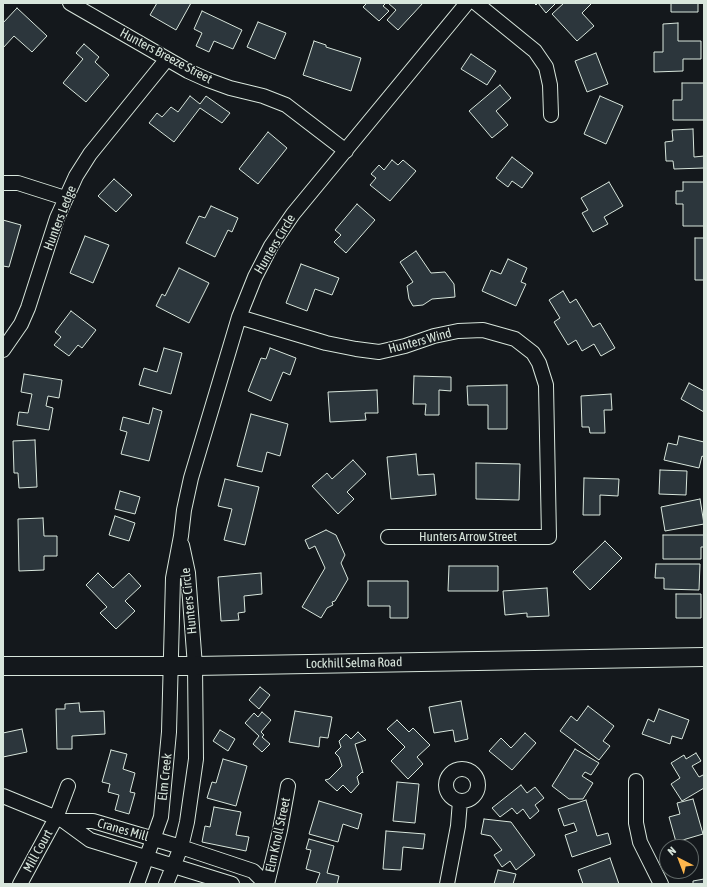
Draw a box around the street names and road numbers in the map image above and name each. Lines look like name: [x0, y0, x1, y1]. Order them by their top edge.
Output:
street label: Hunters Breeze Street: [117, 25, 215, 87]
street label: Hunters Ledge: [41, 183, 79, 253]
street label: Hunters Circle: [251, 211, 299, 277]
street label: Hunters Wind: [387, 325, 453, 357]
street label: Hunters Arrow Street: [419, 529, 517, 545]
street label: Hunters Circle: [178, 567, 200, 635]
street label: Lockhill Selma Road: [306, 654, 402, 672]
street label: Elm Creek: [155, 753, 175, 801]
street label: Elm Knoll Street: [262, 796, 294, 874]
street label: Cranes Mill: [96, 815, 150, 845]
street label: Mill Court: [20, 827, 56, 875]

